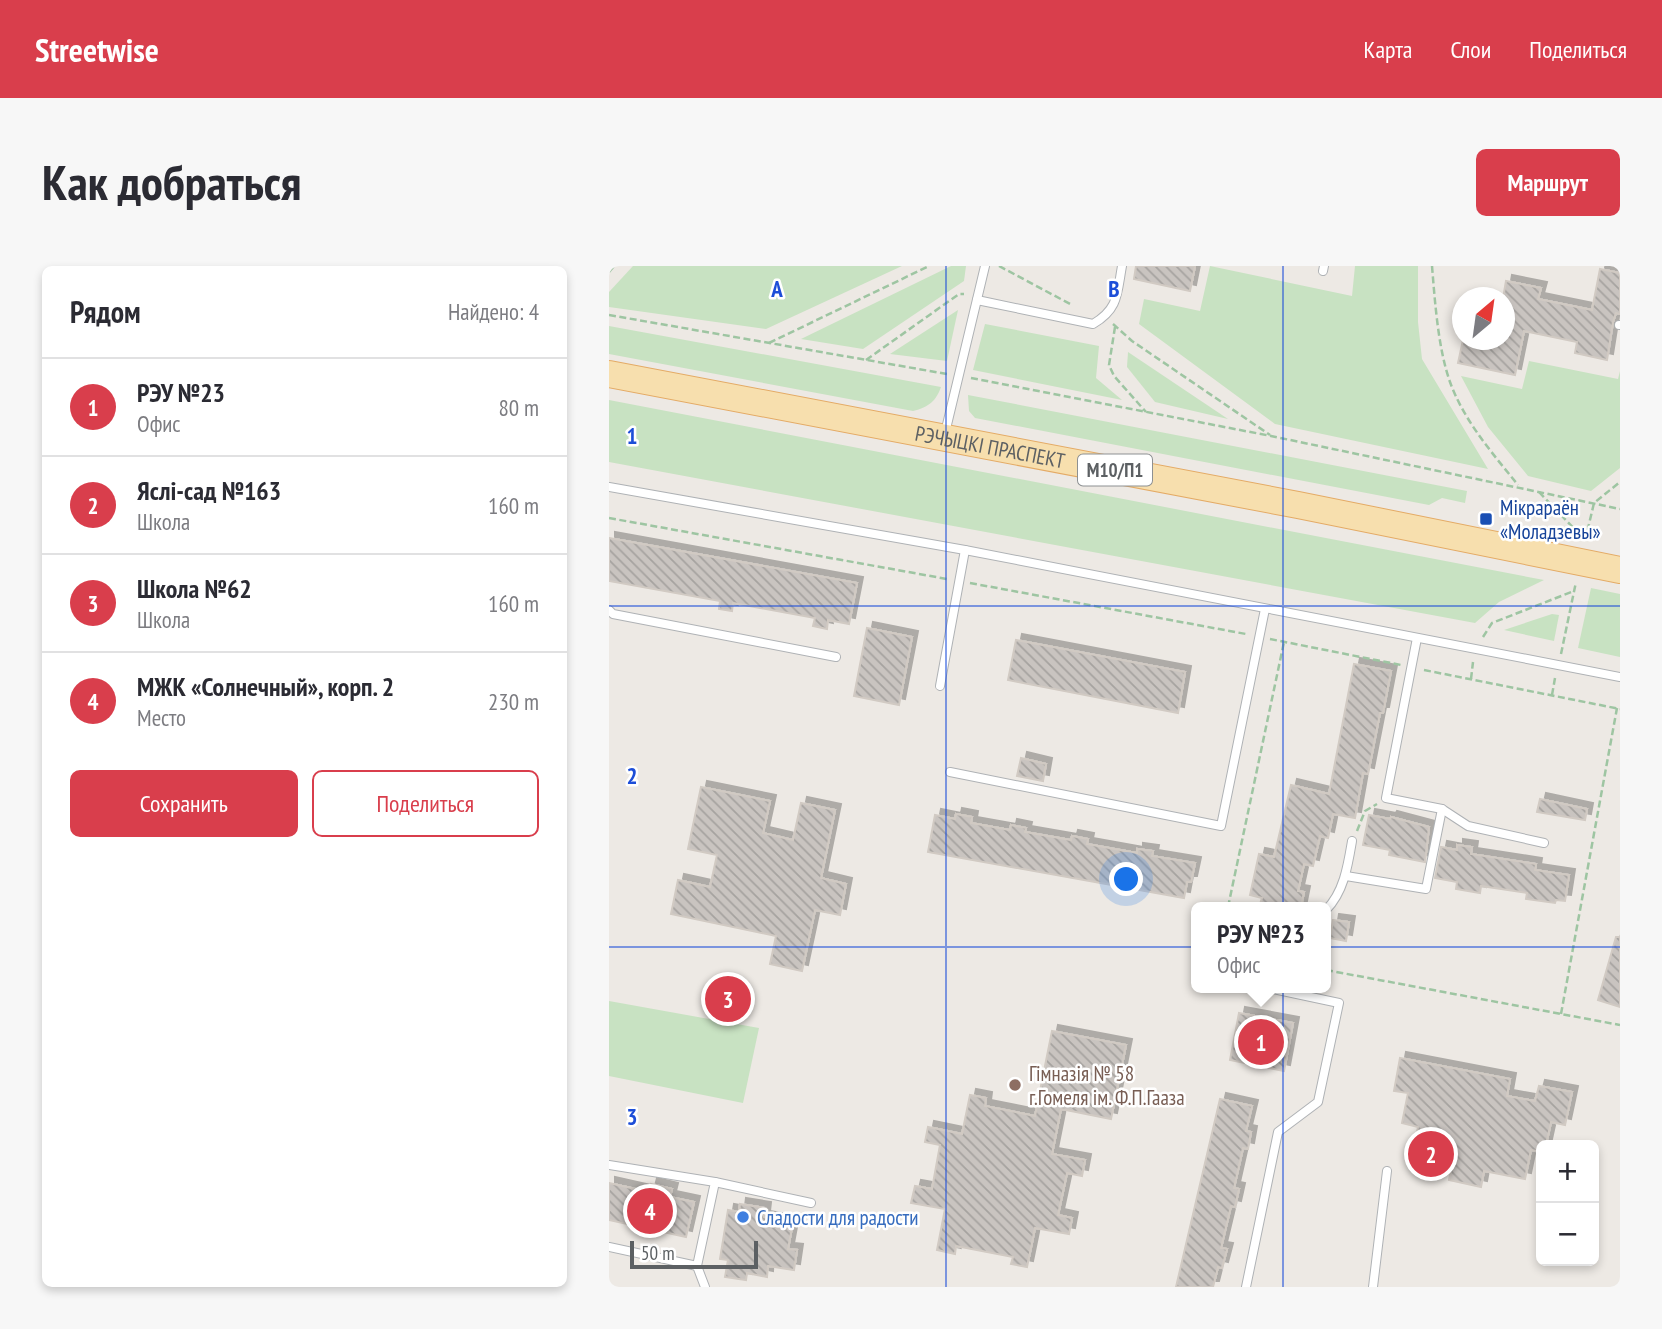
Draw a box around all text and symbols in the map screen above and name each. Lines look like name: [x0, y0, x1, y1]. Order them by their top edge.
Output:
text: Streetwise: [35, 28, 159, 71]
text: Карта: [1364, 34, 1412, 65]
text: Слои: [1450, 34, 1491, 65]
text: Поделиться: [1529, 34, 1627, 65]
button: Маршрут: [1476, 149, 1620, 216]
text: Как добраться: [42, 150, 301, 214]
text: A: [770, 274, 783, 303]
text: B: [1108, 274, 1120, 303]
north arrow: [1452, 287, 1515, 350]
text: Рядом: [70, 292, 141, 331]
text: Найдено: 4: [448, 297, 539, 326]
text: РЭУ №23: [137, 376, 225, 409]
text: 1: [88, 393, 99, 422]
text: 80 m: [498, 393, 539, 422]
text: Офис: [137, 409, 181, 438]
street label: РЭЧЫЦКІ ПРАСПЕКТ: [913, 419, 1068, 474]
text: 1: [627, 421, 638, 450]
road number: М10/П1: [1078, 454, 1152, 486]
text: Яслі-сад №163: [137, 474, 281, 507]
text: 2: [88, 491, 99, 520]
text: 160 m: [488, 491, 539, 520]
place label: Мікрараён «Моладзевы»: [1500, 494, 1601, 545]
text: Школа: [137, 507, 190, 536]
marker: Мікрараён «Моладзевы»: [1478, 511, 1494, 527]
text: Школа №62: [137, 572, 252, 605]
text: 3: [88, 589, 99, 618]
text: 160 m: [488, 589, 539, 618]
text: Школа: [137, 605, 190, 634]
text: МЖК «Солнечный», корп. 2: [137, 670, 394, 703]
text: 4: [88, 687, 99, 716]
text: 230 m: [488, 687, 539, 716]
text: Место: [137, 703, 186, 732]
text: 2: [627, 761, 638, 790]
button: Сохранить: [70, 770, 298, 837]
button: Поделиться: [312, 770, 539, 837]
your location: [1109, 862, 1143, 896]
popup: [1191, 902, 1331, 993]
text: РЭУ №23: [1217, 917, 1305, 950]
text: Офис: [1217, 950, 1261, 979]
pin: 3: [705, 973, 751, 1025]
pin: 1: [1238, 1016, 1284, 1068]
place label: Гімназія № 58 г.Гомеля ім. Ф.П.Гааза: [1029, 1060, 1185, 1111]
marker: Гімназія № 58 г.Гомеля ім. Ф.П.Гааза: [1007, 1077, 1023, 1093]
text: 3: [627, 1102, 638, 1131]
pin: 2: [1408, 1128, 1454, 1180]
map controls: [1536, 1140, 1599, 1266]
button: +: [1536, 1140, 1599, 1203]
pin: 4: [627, 1185, 673, 1237]
button: −: [1536, 1203, 1599, 1266]
place label: Сладости для радости: [757, 1204, 919, 1231]
marker: Сладости для радости: [735, 1209, 751, 1225]
scale bar: [630, 1238, 758, 1270]
text: 50 m: [641, 1241, 675, 1265]

